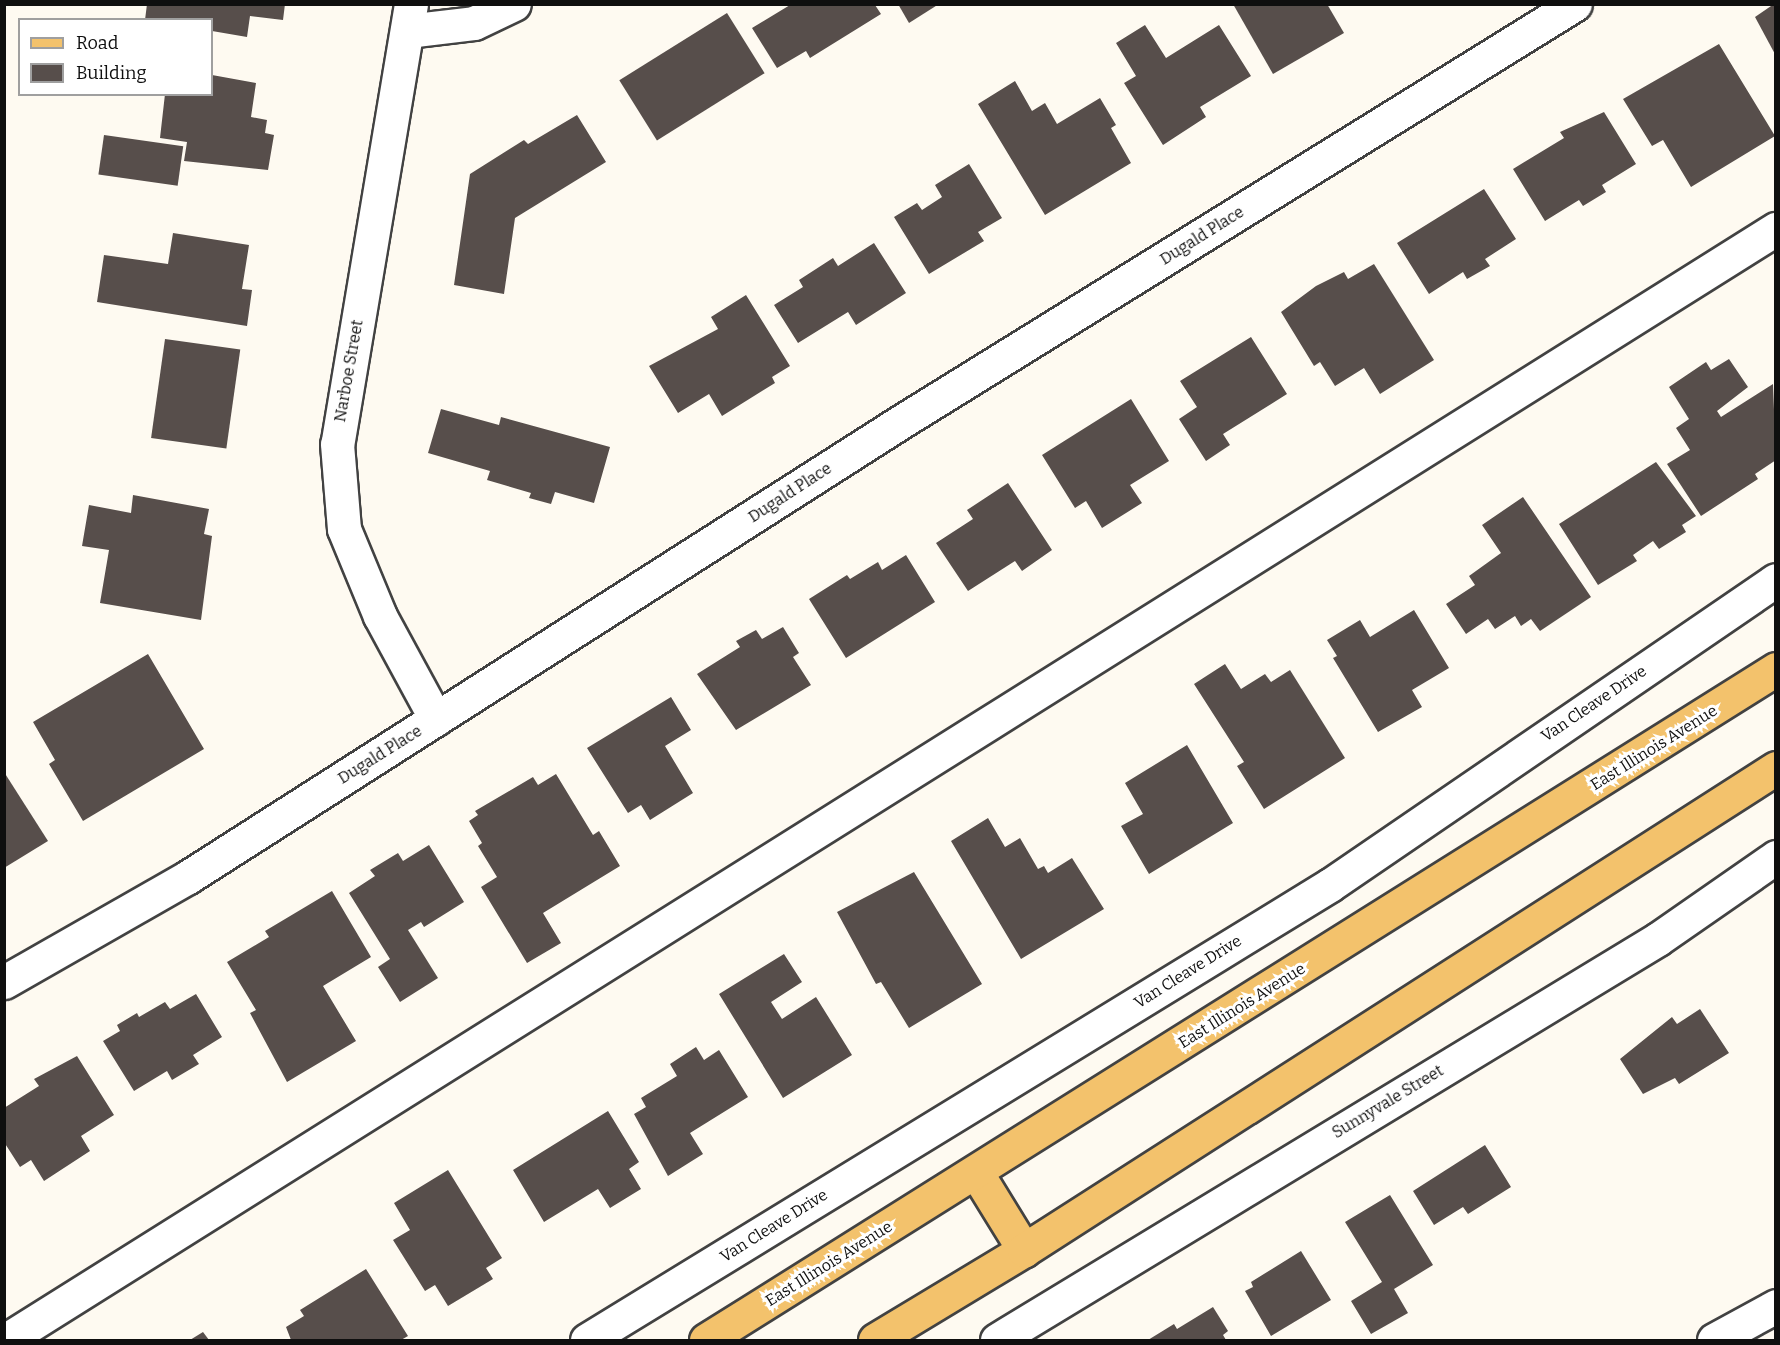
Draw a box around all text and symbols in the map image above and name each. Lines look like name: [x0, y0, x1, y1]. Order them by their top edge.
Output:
legend: [18, 18, 213, 96]
text: Road: [76, 32, 118, 54]
text: Building: [76, 62, 147, 84]
street label: Dugald Place: [1157, 203, 1247, 269]
street label: Narboe Street: [331, 318, 367, 424]
street label: Dugald Place: [745, 459, 835, 527]
street label: Van Cleave Drive: [1538, 662, 1650, 746]
street label: East Illinois Avenue: [1587, 701, 1721, 795]
street label: Dugald Place: [335, 722, 425, 788]
street label: Van Cleave Drive: [1131, 931, 1245, 1013]
street label: East Illinois Avenue: [1175, 959, 1309, 1053]
street label: Sunnyvale Street: [1329, 1061, 1447, 1143]
street label: Van Cleave Drive: [717, 1185, 831, 1267]
street label: East Illinois Avenue: [762, 1217, 896, 1311]

